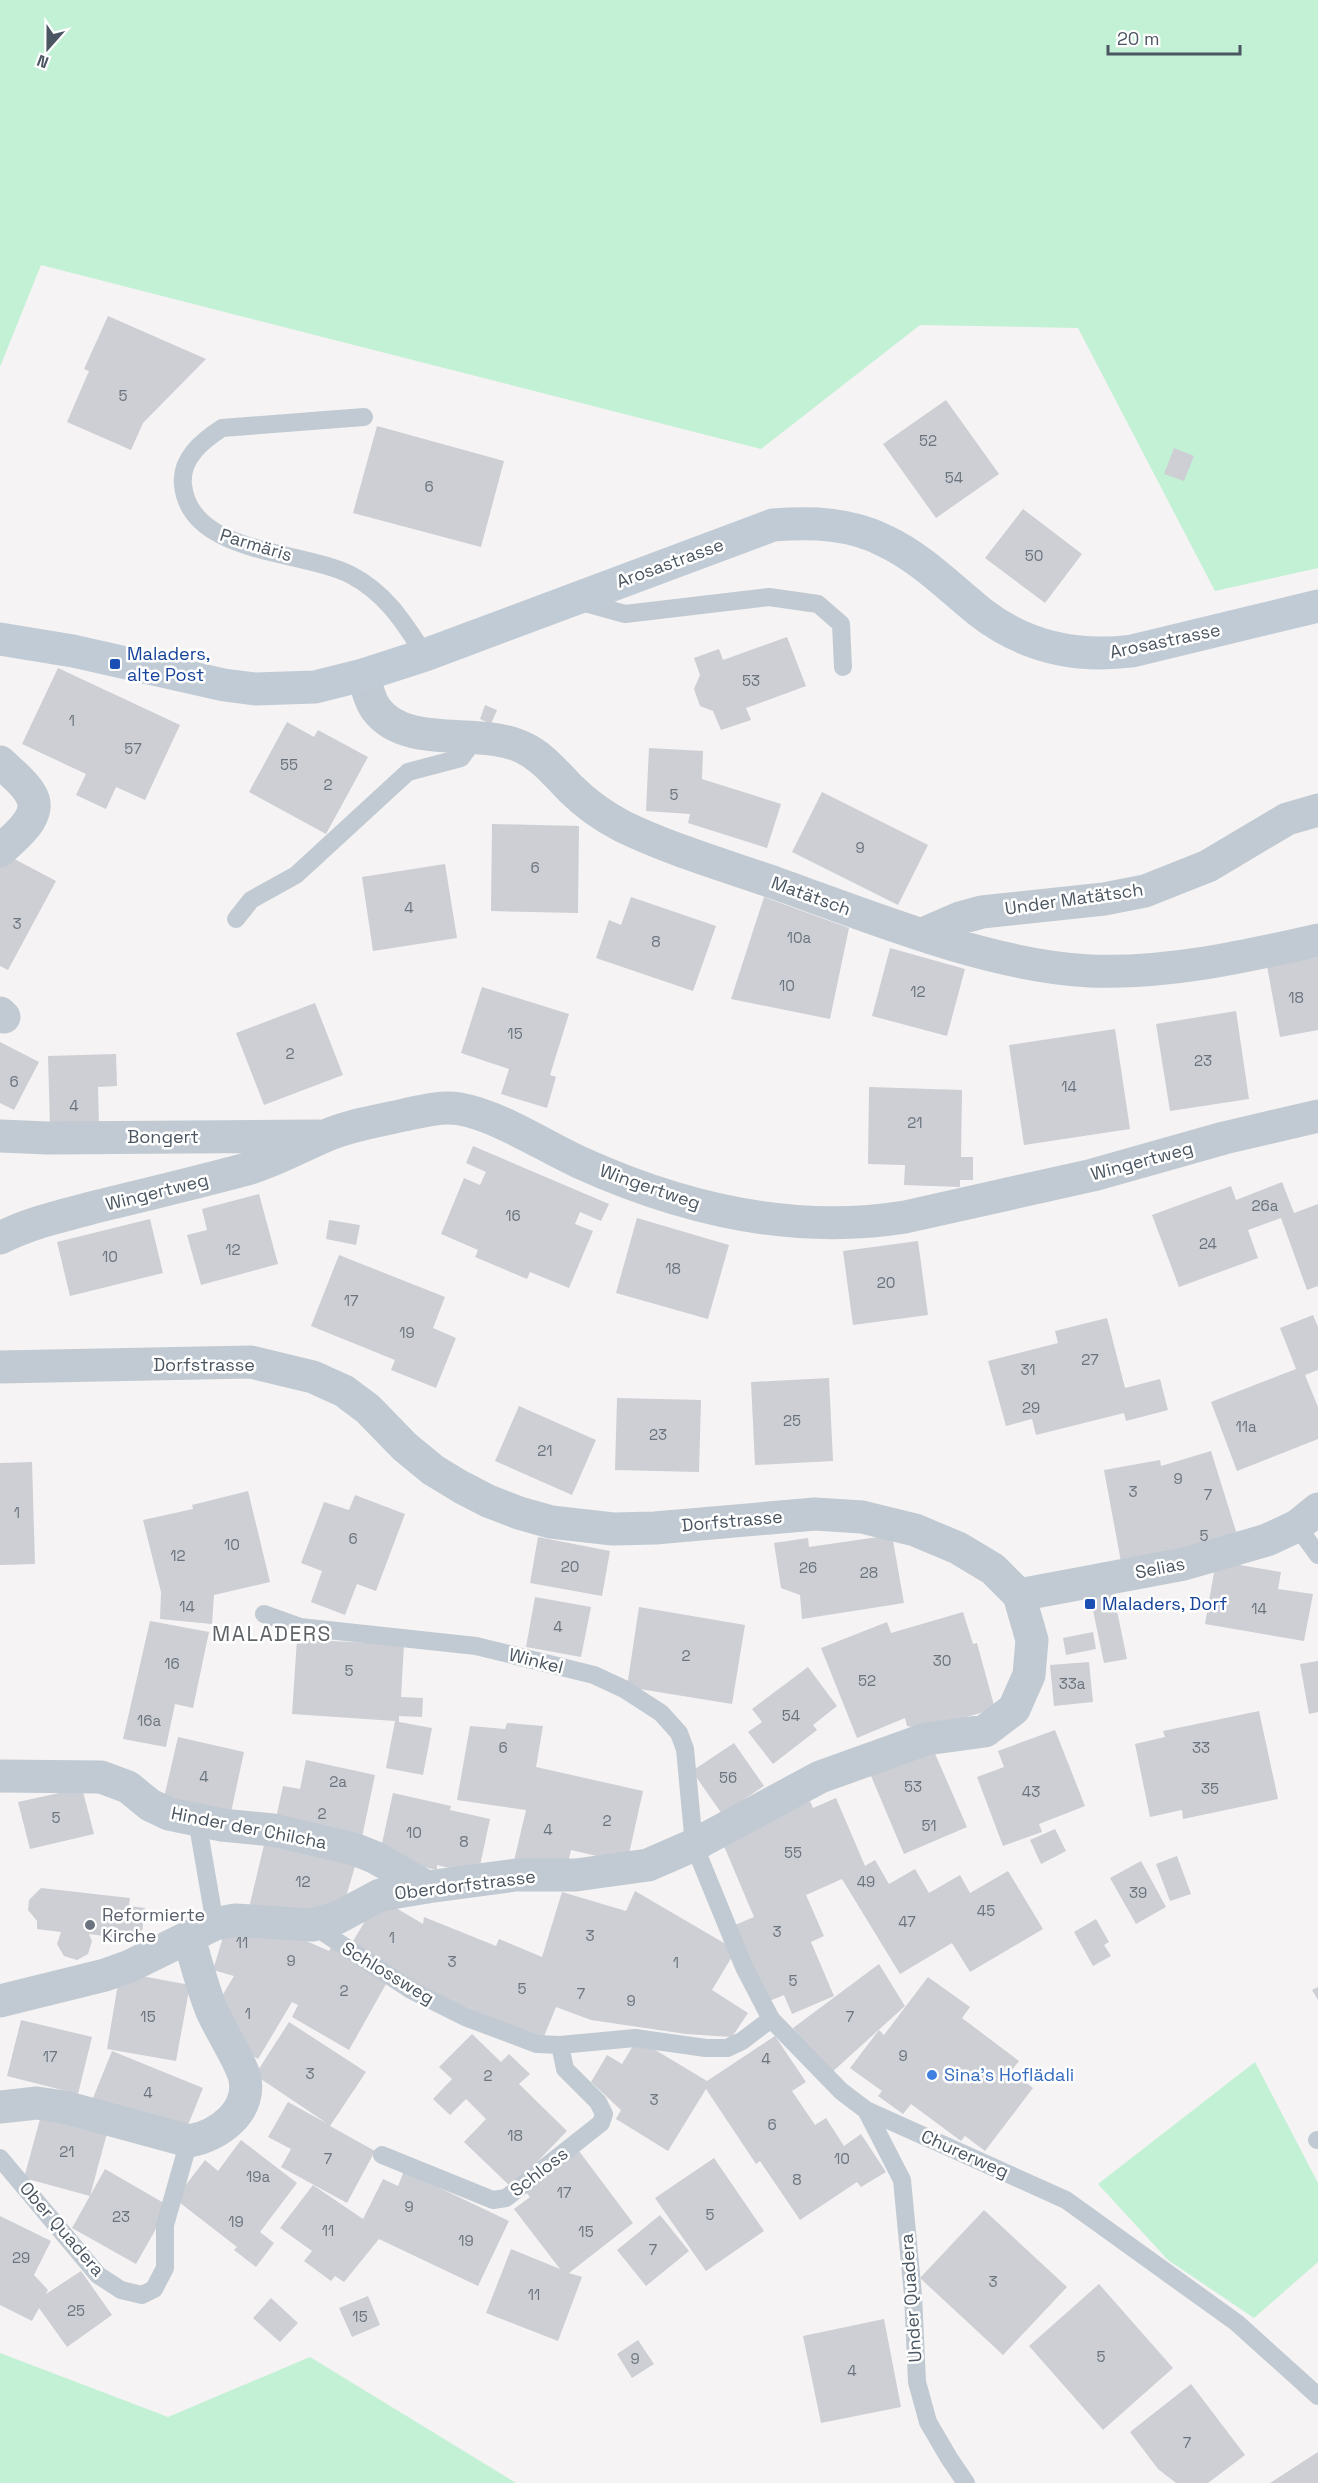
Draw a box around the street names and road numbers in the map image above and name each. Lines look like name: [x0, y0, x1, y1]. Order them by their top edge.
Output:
street label: Parmäris: [217, 523, 295, 566]
street label: Arosastrasse: [613, 532, 727, 593]
street label: Arosastrasse: [1107, 618, 1222, 663]
street label: Matätsch: [768, 871, 854, 921]
street label: Under Matätsch: [1003, 877, 1145, 920]
street label: Bongert: [127, 1125, 199, 1148]
street label: Wingertweg: [1088, 1136, 1196, 1185]
street label: Wingertweg: [597, 1159, 704, 1214]
street label: Wingertweg: [103, 1168, 211, 1215]
street label: Dorfstrasse: [153, 1353, 255, 1376]
street label: Dorfstrasse: [680, 1505, 784, 1536]
street label: Selias: [1133, 1551, 1187, 1584]
street label: Winkel: [506, 1643, 566, 1678]
street label: Hinder der Chilcha: [169, 1801, 329, 1854]
street label: Oberdorfstrasse: [393, 1864, 537, 1905]
street label: Schlossweg: [338, 1936, 439, 2009]
street label: Churerweg: [918, 2124, 1013, 2183]
street label: Schloss: [505, 2142, 572, 2201]
street label: Ober Quadera: [15, 2177, 110, 2281]
street label: Under Quadera: [895, 2233, 926, 2363]

